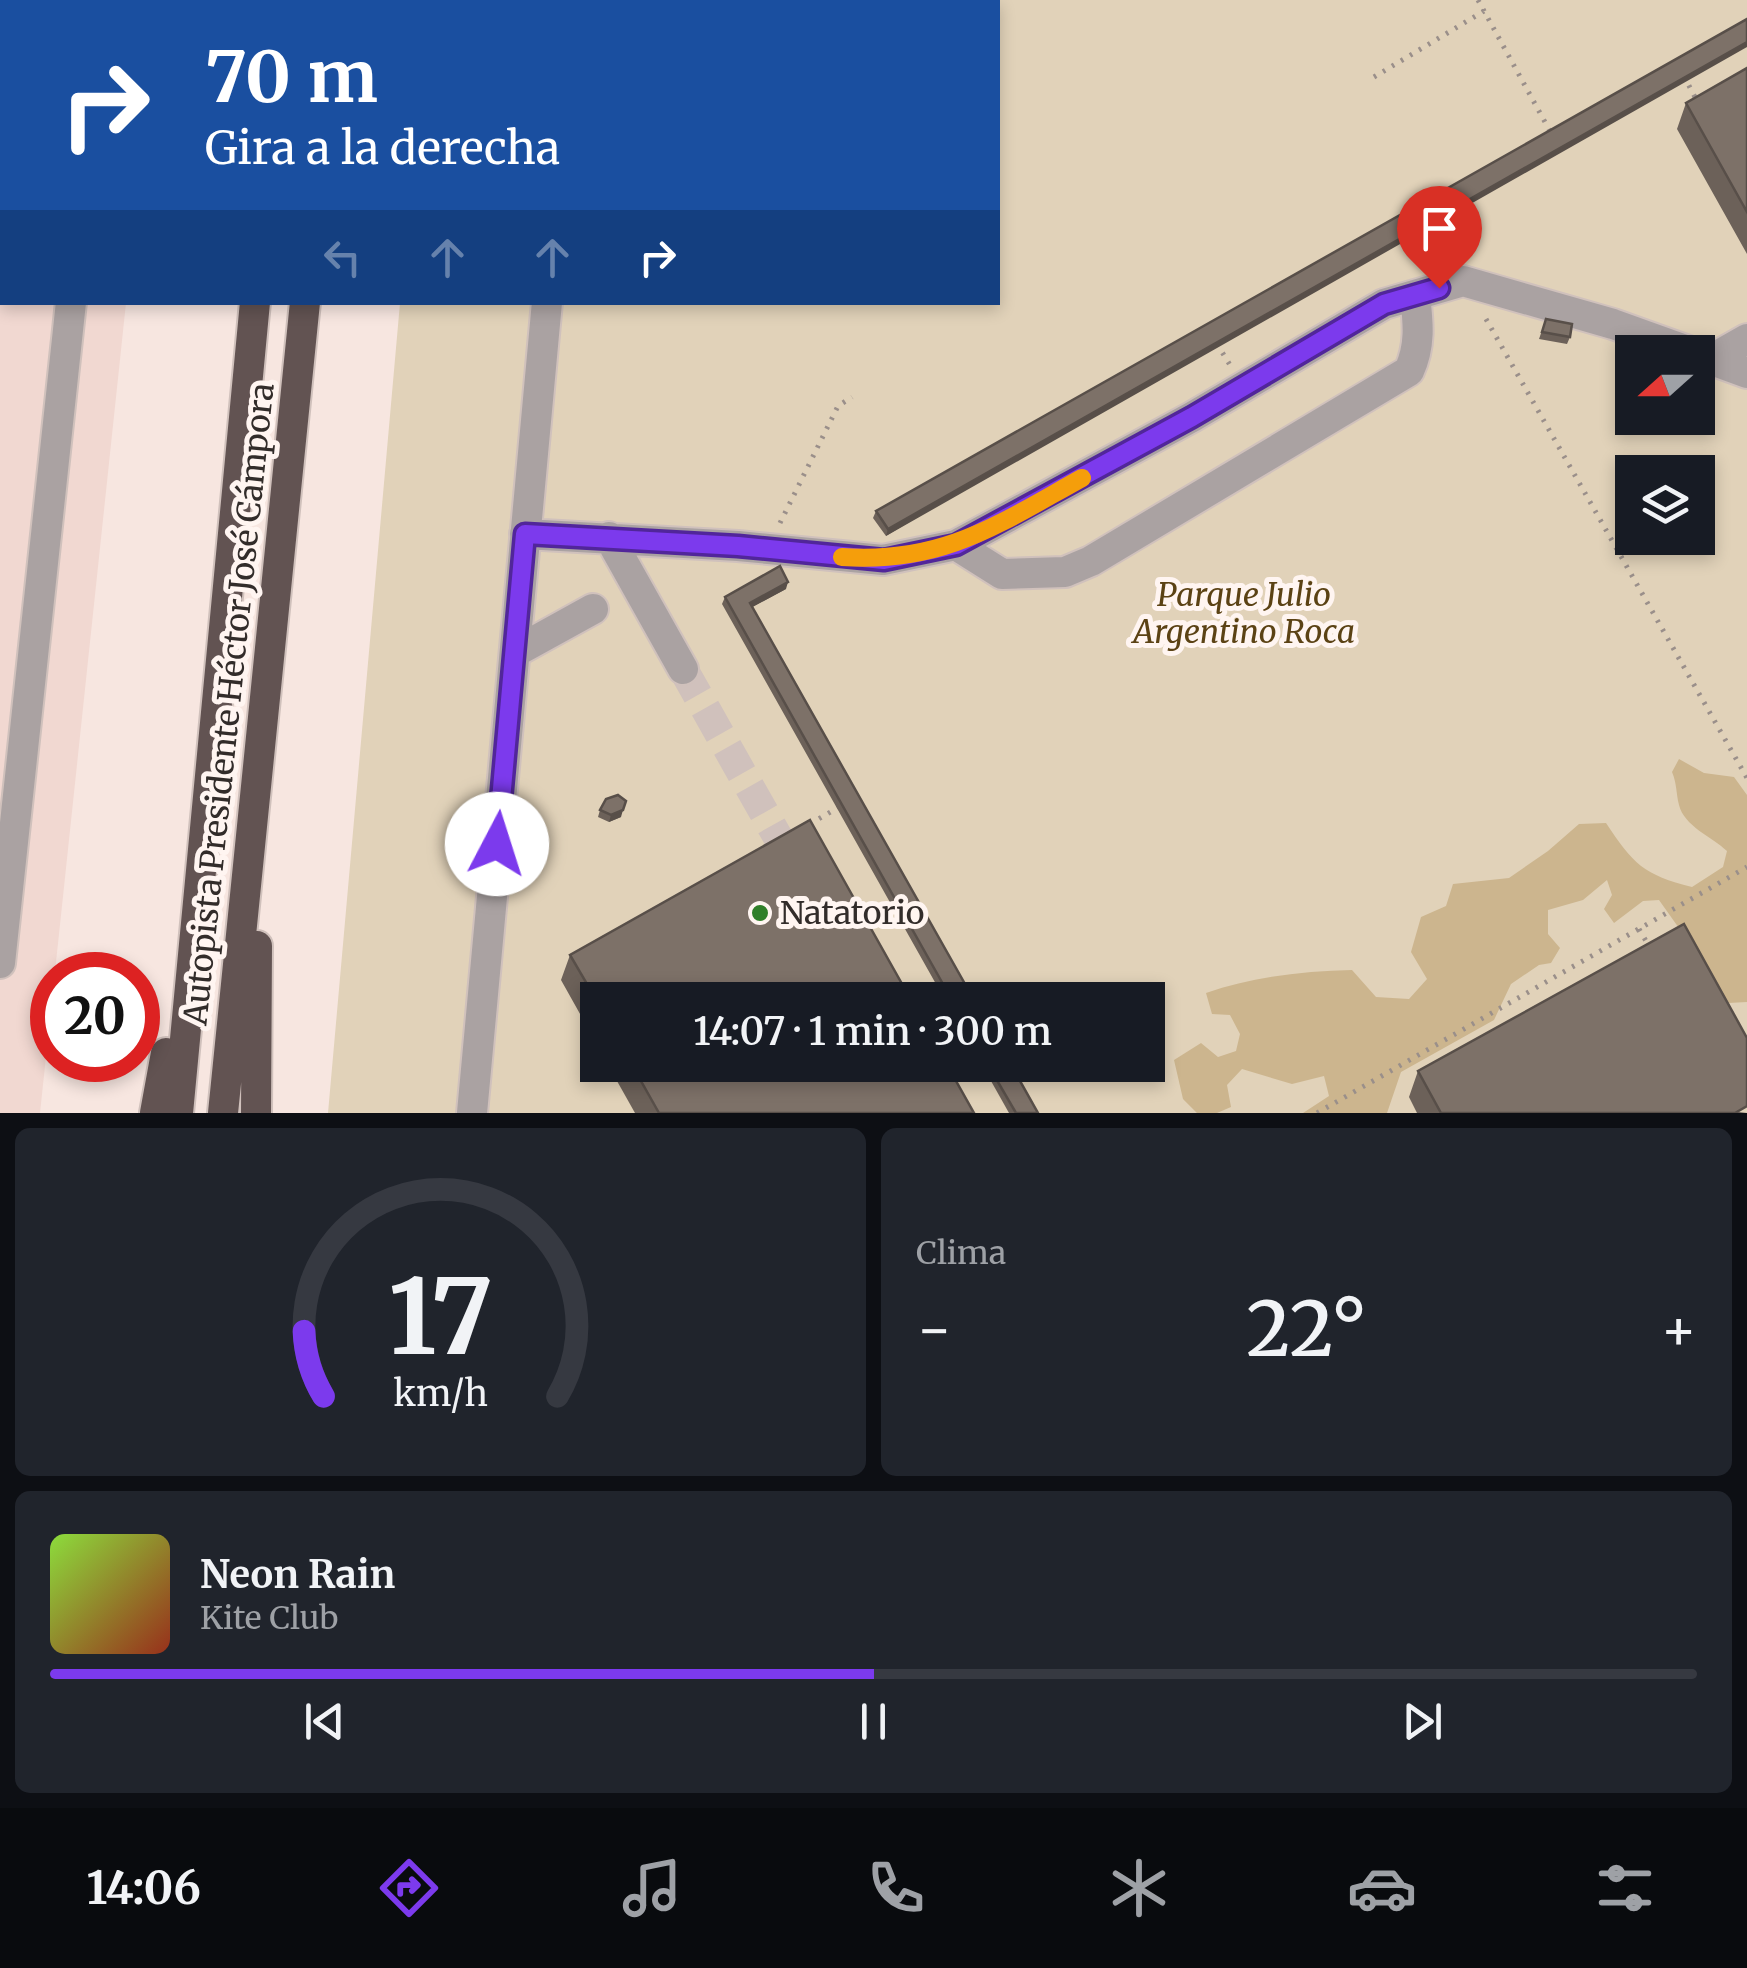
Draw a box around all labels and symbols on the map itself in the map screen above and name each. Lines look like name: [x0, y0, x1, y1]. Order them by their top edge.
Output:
pin: [1397, 186, 1482, 289]
north arrow: [1615, 335, 1715, 435]
street label: Autopista Presidente Héctor José Cámpora: [175, 381, 283, 1028]
park label: Parque Julio Argentino Roca: [1130, 575, 1355, 652]
position arrow: [445, 792, 549, 896]
place label: Natatorio: [780, 893, 925, 933]
marker: Natatorio: [749, 902, 771, 924]
speed limit sign: 20: [30, 952, 160, 1082]

